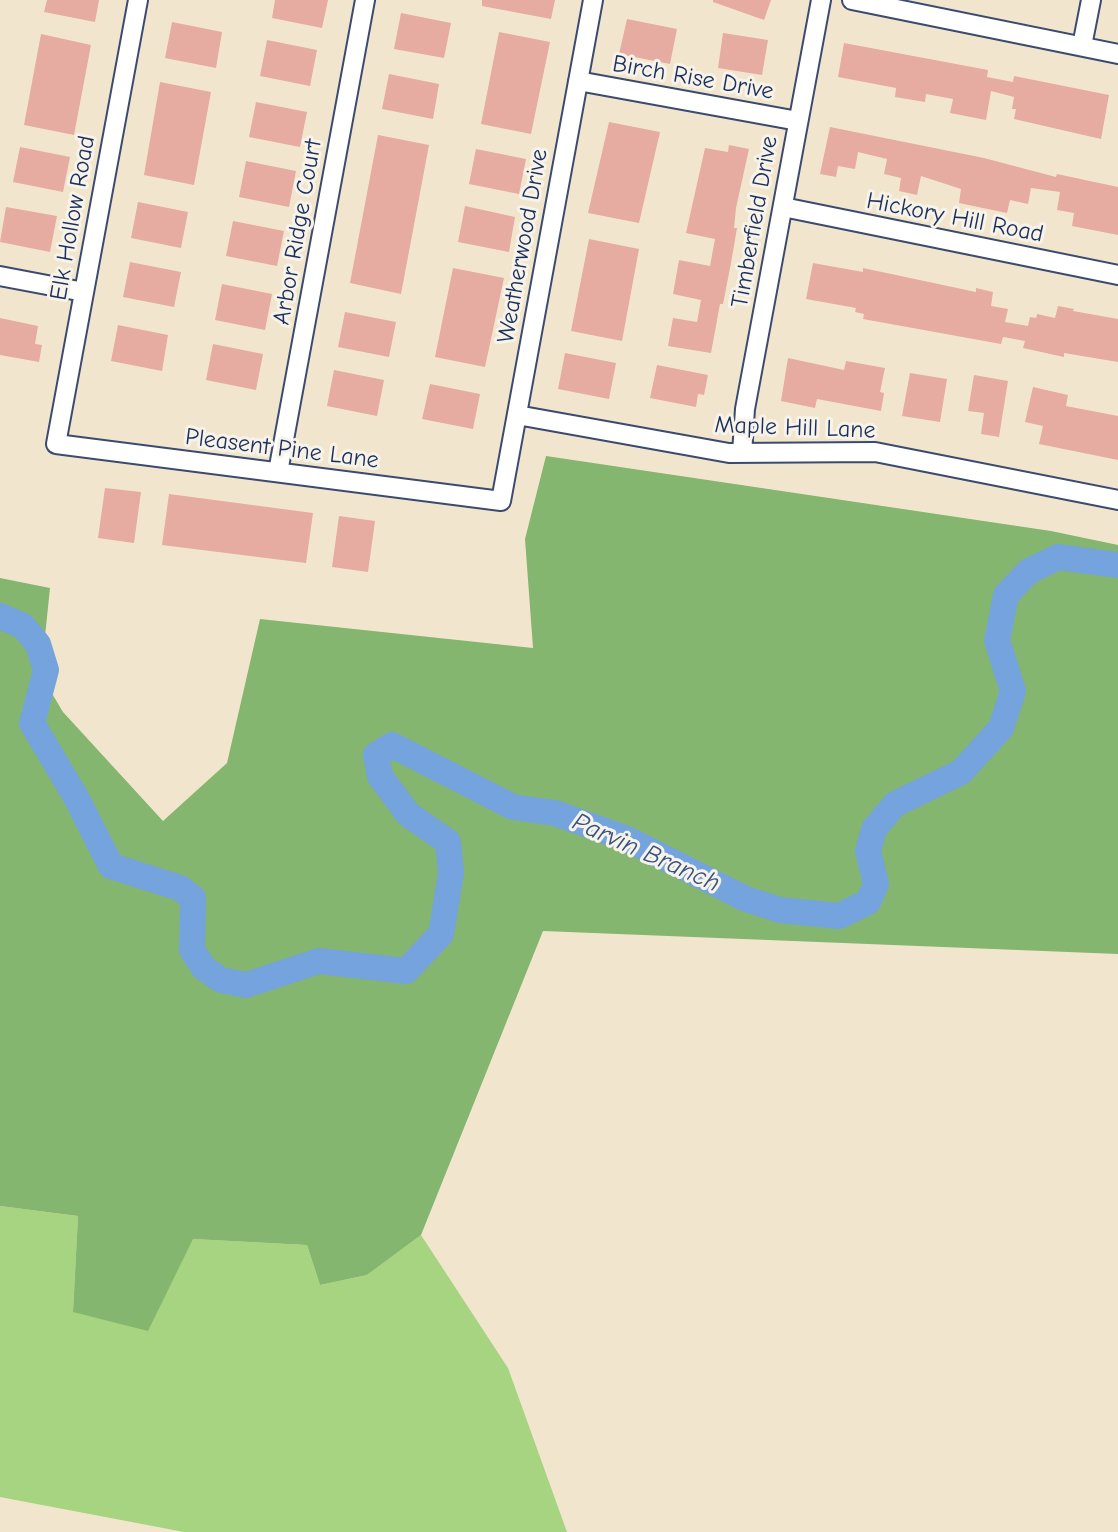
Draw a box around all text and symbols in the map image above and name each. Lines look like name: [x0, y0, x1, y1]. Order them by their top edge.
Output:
street label: Birch Rise Drive: [610, 50, 776, 106]
street label: Elk Hollow Road: [44, 133, 102, 303]
street label: Timberfield Drive: [726, 134, 784, 310]
street label: Arbor Ridge Court: [268, 137, 328, 327]
street label: Weatherwood Drive: [492, 147, 554, 345]
street label: Hickory Hill Road: [864, 187, 1046, 249]
street label: Maple Hill Lane: [714, 411, 876, 445]
street label: Pleasent Pine Lane: [184, 423, 380, 475]
water label: Parvin Branch: [567, 807, 725, 899]

